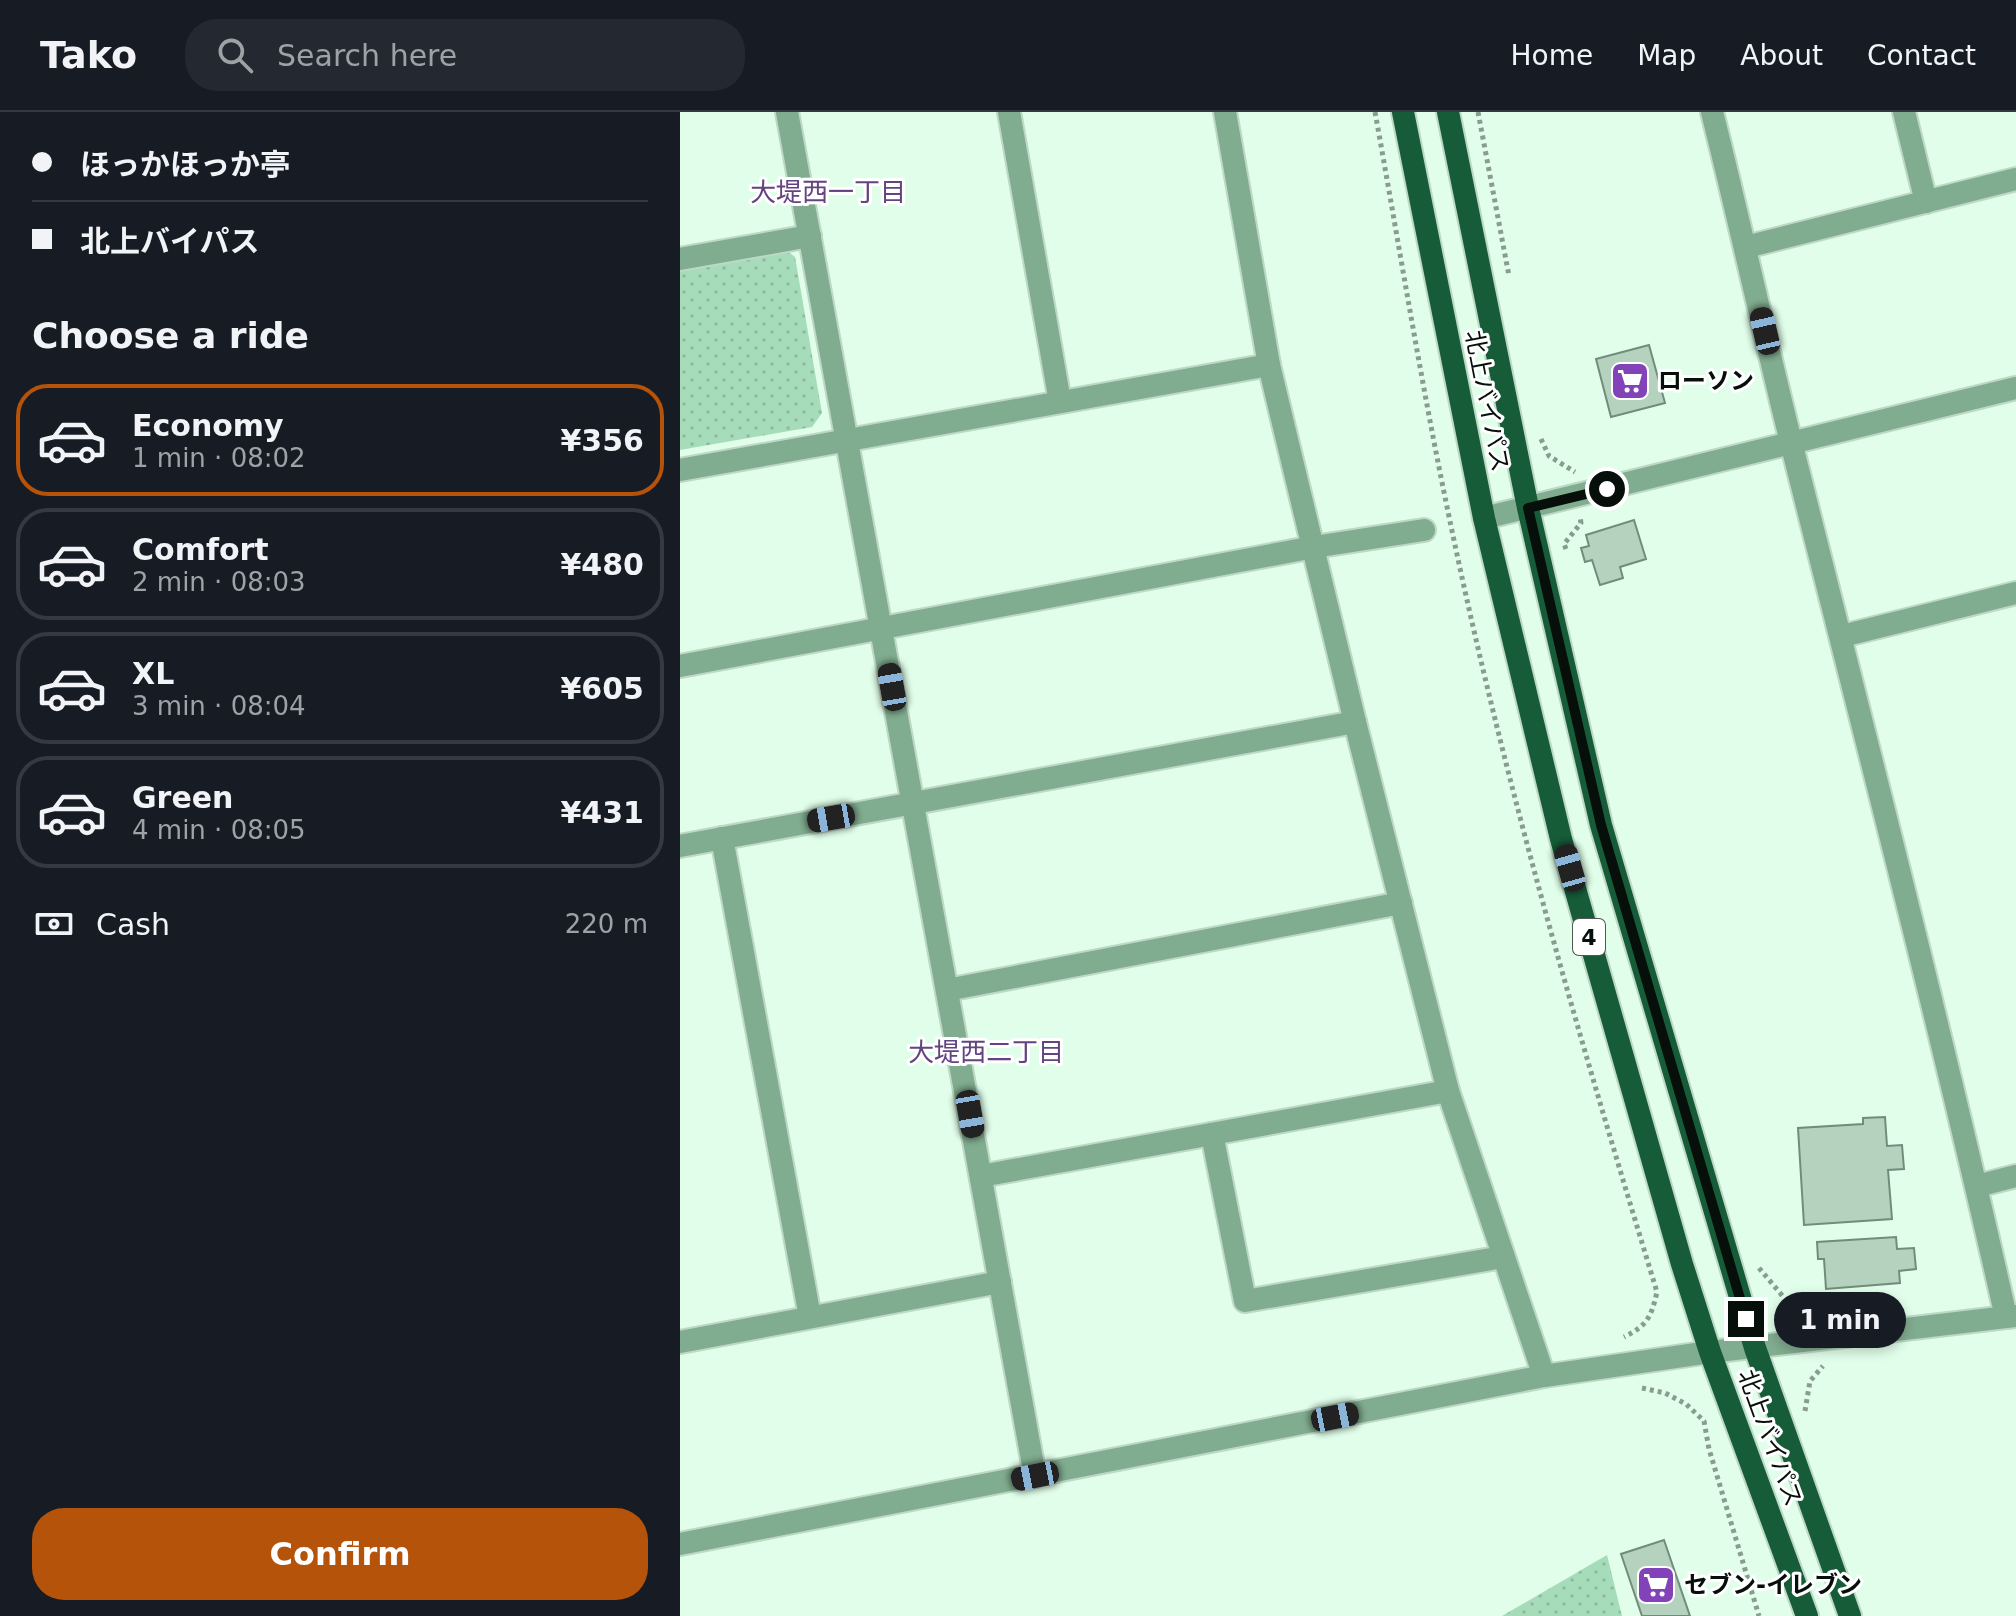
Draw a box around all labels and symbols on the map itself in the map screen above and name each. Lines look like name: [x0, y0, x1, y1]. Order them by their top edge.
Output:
district label: 大堤西一丁目: [750, 177, 906, 207]
car: [1748, 305, 1782, 357]
street label: 北上バイパス: [1460, 328, 1514, 474]
supermarket icon: ローソン: [1609, 360, 1651, 402]
place label: ローソン: [1658, 367, 1754, 395]
route start: [1589, 471, 1625, 507]
car: [876, 661, 908, 713]
car: [805, 802, 857, 834]
car: [1552, 842, 1588, 894]
road number: 4: [1573, 919, 1605, 955]
district label: 大堤西二丁目: [908, 1037, 1064, 1067]
car: [954, 1088, 986, 1140]
callout: 1 min: [1774, 1291, 1906, 1347]
route end: [1728, 1301, 1764, 1337]
street label: 北上バイパス: [1732, 1366, 1808, 1510]
car: [1309, 1401, 1361, 1433]
car: [1009, 1460, 1061, 1492]
supermarket icon: セブン-イレブン: [1635, 1564, 1677, 1606]
place label: セブン-イレブン: [1684, 1571, 1862, 1599]

